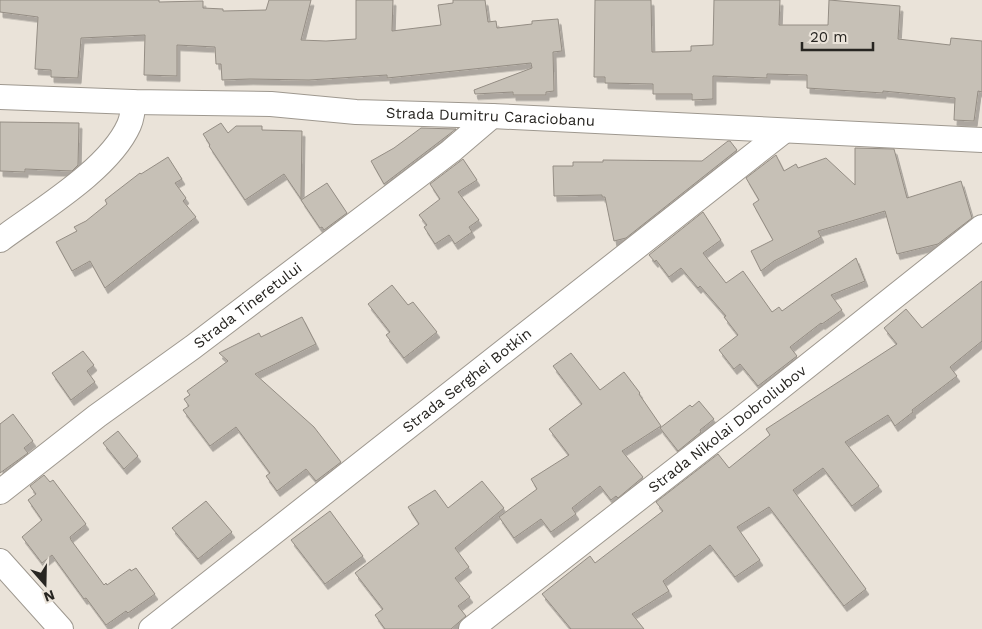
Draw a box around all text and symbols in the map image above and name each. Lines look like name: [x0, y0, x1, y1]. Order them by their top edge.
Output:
scale bar: [802, 20, 873, 52]
text: 20 m: [810, 28, 848, 46]
street label: Strada Dumitru Caraciobanu: [386, 104, 595, 130]
street label: Strada Tineretului: [190, 259, 305, 352]
street label: Strada Serghei Botkin: [399, 324, 535, 437]
street label: Strada Nikolai Dobroliubov: [645, 361, 810, 497]
north arrow: [20, 559, 70, 609]
text: N: [42, 587, 57, 606]

